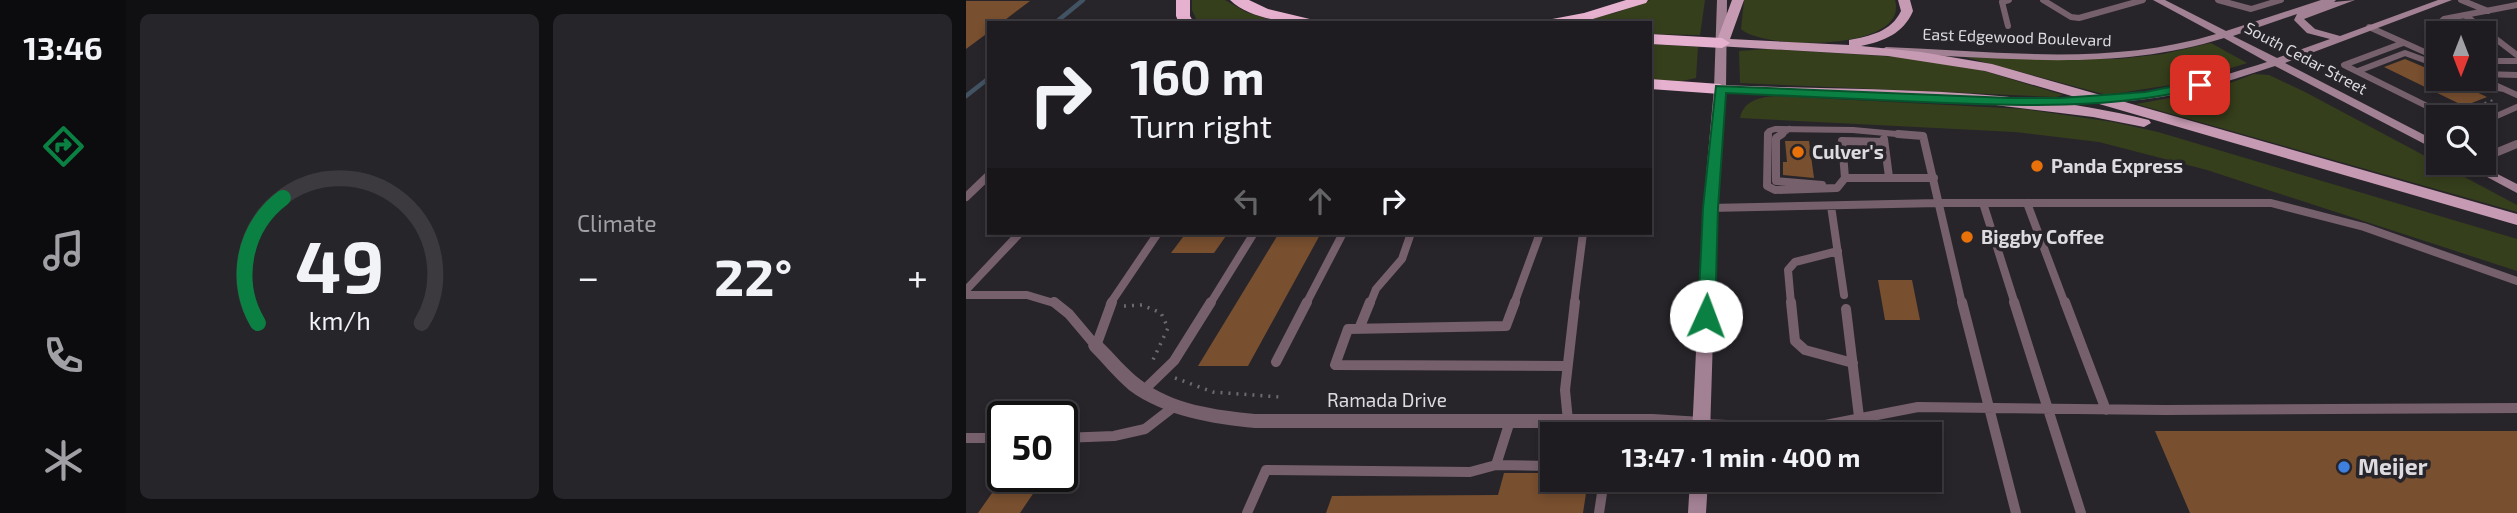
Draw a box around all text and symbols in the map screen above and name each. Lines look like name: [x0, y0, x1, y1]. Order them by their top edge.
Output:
street label: South Cedar Street: [2242, 17, 2371, 98]
north arrow: [2426, 21, 2496, 91]
map controls: [2426, 21, 2496, 175]
street label: East Edgewood Boulevard: [1922, 24, 2112, 49]
text: 13:46: [23, 28, 103, 66]
text: 160 m: [1130, 46, 1265, 105]
icon: right: [1015, 49, 1106, 140]
pin: [2170, 55, 2230, 115]
icon: arrive: [2181, 66, 2219, 104]
button: search: [2426, 105, 2496, 175]
text: Turn right: [1130, 106, 1272, 144]
icon: directions: [39, 122, 88, 171]
place label: Culver's: [1812, 140, 1884, 163]
marker: Culver's: [1790, 144, 1806, 160]
place label: Panda Express: [2051, 154, 2183, 177]
marker: Panda Express: [2029, 158, 2045, 174]
icon: left: [1228, 182, 1266, 220]
icon: ahead: [1301, 182, 1339, 220]
icon: right: [1374, 182, 1412, 220]
text: Climate: [577, 209, 657, 237]
text: 49: [295, 220, 384, 308]
place label: Biggby Coffee: [1981, 225, 2104, 249]
icon: music: [39, 226, 88, 275]
marker: Biggby Coffee: [1959, 229, 1975, 245]
text: 22°: [714, 244, 792, 306]
text: −: [577, 253, 599, 299]
text: +: [907, 253, 928, 299]
position arrow: [1669, 279, 1743, 353]
text: km/h: [308, 304, 371, 334]
icon: phone: [39, 331, 88, 380]
street label: Ramada Drive: [1327, 388, 1447, 411]
speed limit sign: 50: [987, 401, 1078, 492]
icon: climate: [39, 436, 88, 485]
text: 13:47 · 1 min · 400 m: [1622, 441, 1860, 472]
place label: Meijer: [2358, 452, 2428, 480]
marker: Meijer: [2336, 459, 2352, 475]

